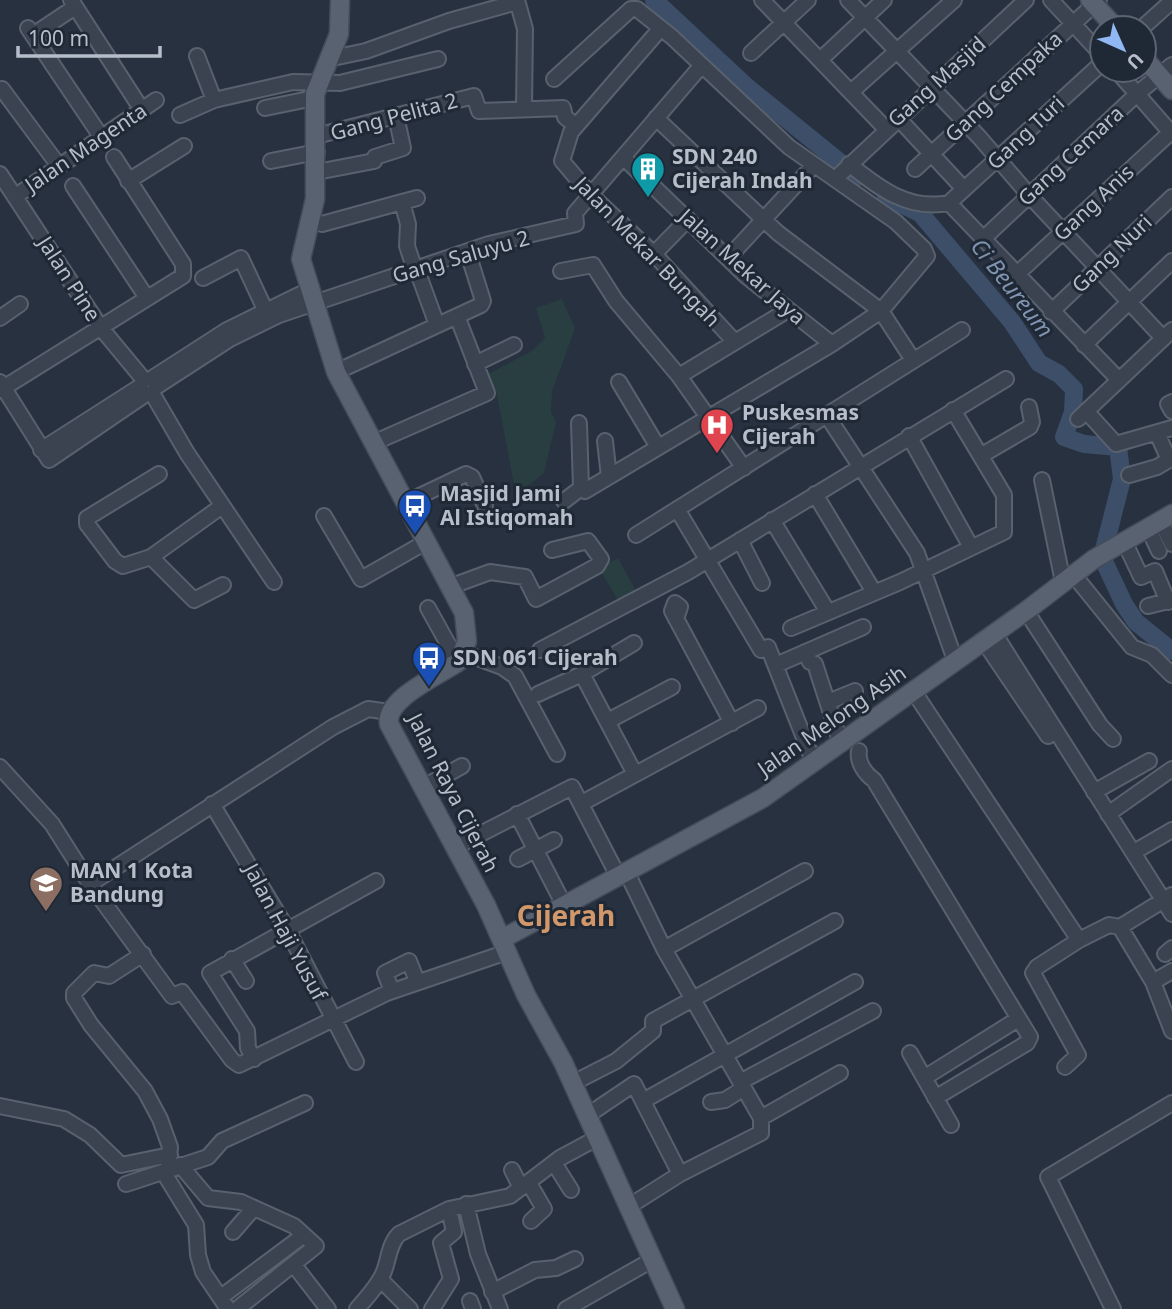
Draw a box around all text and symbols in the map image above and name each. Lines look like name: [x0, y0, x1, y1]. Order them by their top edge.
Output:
scale bar: [18, 14, 159, 58]
north arrow: [1088, 14, 1158, 84]
text: 100 m: [28, 24, 89, 52]
street label: Gang Cempaka: [939, 25, 1068, 148]
street label: Gang Masjid: [881, 30, 991, 133]
text: U: [1121, 47, 1149, 75]
street label: Gang Pelita 2: [327, 86, 460, 146]
street label: Gang Turi: [981, 89, 1070, 175]
street label: Jalan Magenta: [17, 96, 152, 199]
street label: Gang Cemara: [1011, 99, 1129, 212]
place label: SDN 240 Cijerah Indah: [672, 142, 813, 194]
building icon: SDN 240 Cijerah Indah: [629, 150, 667, 199]
street label: Gang Anis: [1047, 158, 1140, 247]
street label: Jalan Mekar Bungah: [567, 169, 727, 332]
street label: Jalan Mekar Jaya: [672, 201, 812, 331]
street label: Gang Nuri: [1065, 208, 1158, 299]
street label: Gang Saluyu 2: [389, 223, 532, 289]
street label: Jalan Pine: [31, 229, 108, 326]
water label: Ci Beureum: [964, 231, 1062, 344]
place label: Puskesmas Cijerah: [742, 398, 859, 450]
hospital icon: Puskesmas Cijerah: [698, 406, 736, 455]
place label: Masjid Jami Al Istiqomah: [440, 479, 573, 531]
bus stop icon: Masjid Jami Al Istiqomah: [396, 487, 434, 536]
bus stop icon: SDN 061 Cijerah: [410, 639, 448, 688]
place label: SDN 061 Cijerah: [453, 643, 618, 671]
street label: Jalan Melong Asih: [750, 658, 911, 783]
street label: Jalan Raya Cijerah: [401, 706, 506, 877]
place label: MAN 1 Kota Bandung: [70, 856, 193, 908]
street label: Jalan Haji Yusuf: [237, 856, 335, 1006]
school or university icon: MAN 1 Kota Bandung: [27, 864, 65, 913]
district label: Cijerah: [517, 896, 615, 934]

